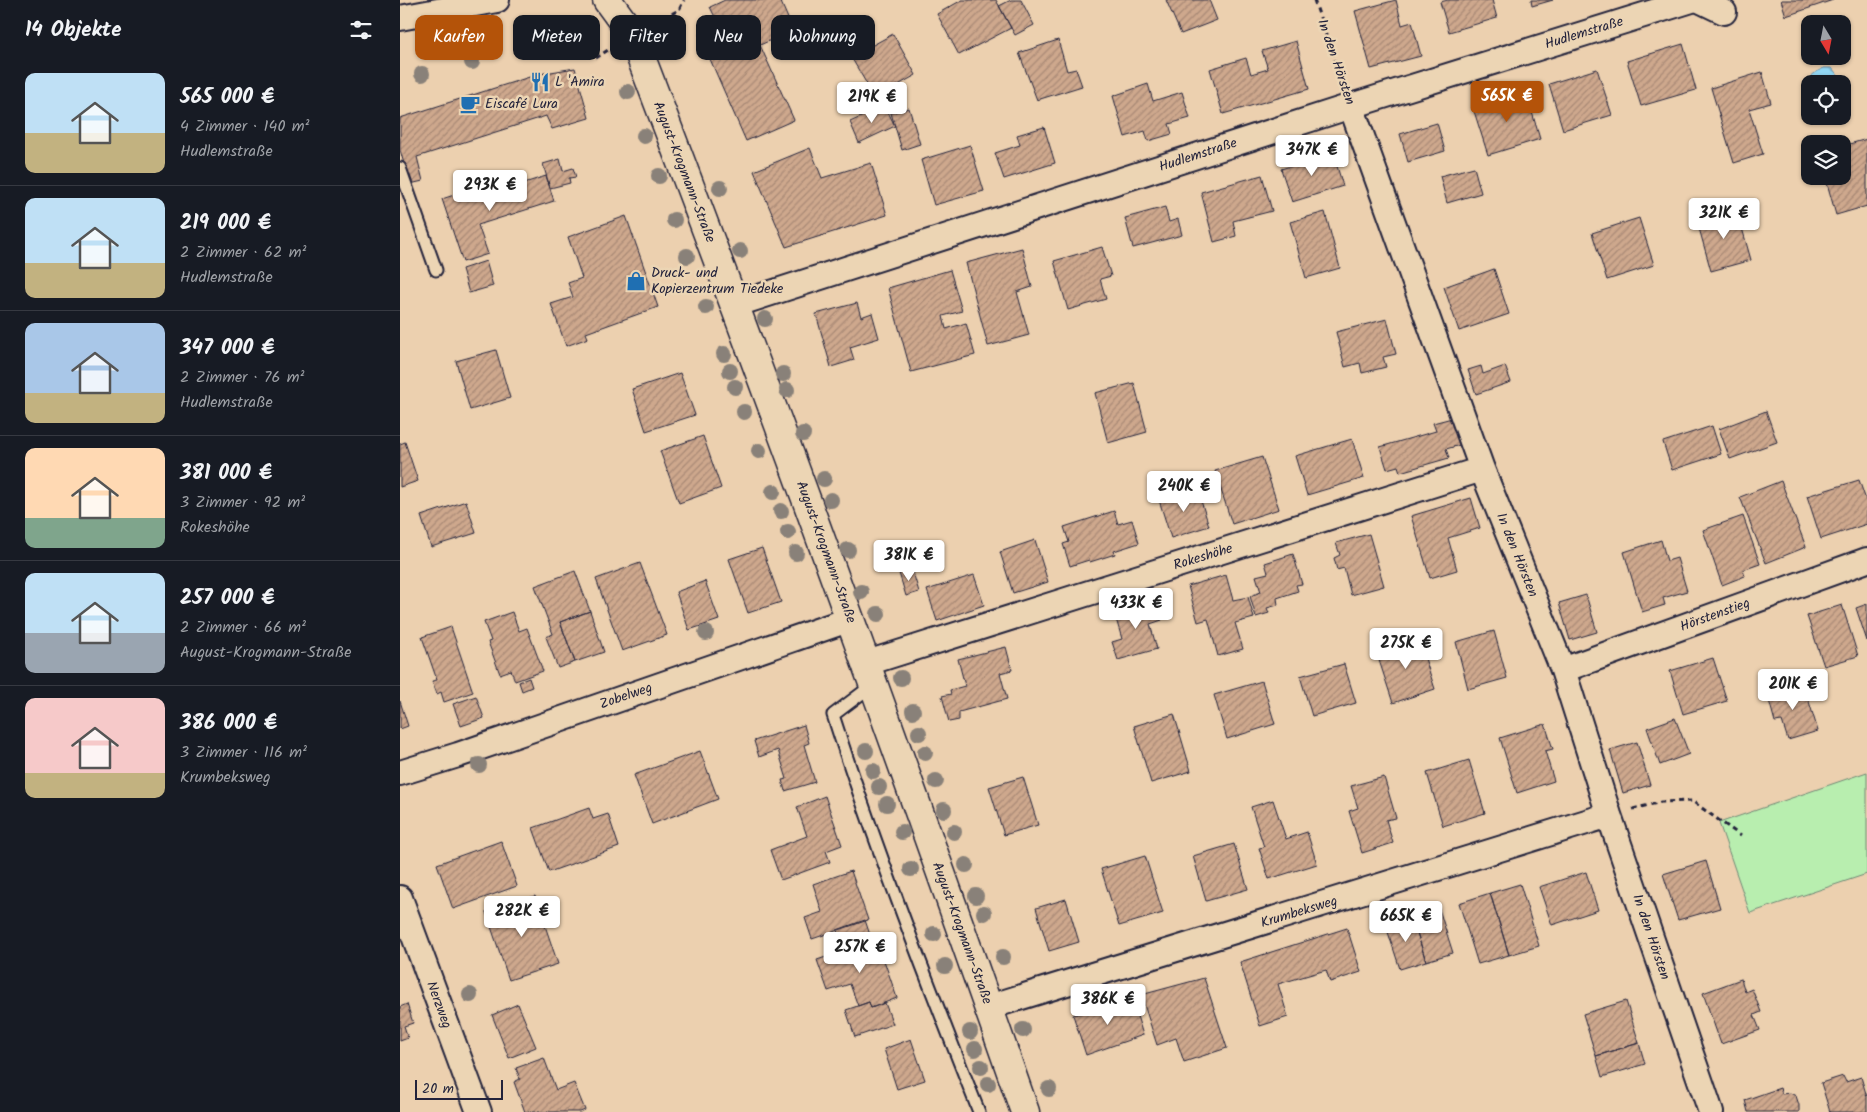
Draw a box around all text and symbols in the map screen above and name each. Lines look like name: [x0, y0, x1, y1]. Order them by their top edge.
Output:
street label: Hudlemstraße: [1542, 10, 1627, 55]
text: 14 Objekte: [25, 14, 122, 47]
chip: Kaufen: [415, 15, 503, 60]
chip: Mieten: [513, 15, 600, 60]
chip: Filter: [610, 15, 686, 60]
chip: Neu: [696, 15, 761, 60]
chip: Wohnung: [771, 15, 875, 60]
north arrow: [1801, 15, 1851, 65]
map controls: [1801, 15, 1851, 185]
icon: filters: [347, 16, 375, 44]
street label: In den Hörsten: [1311, 16, 1361, 108]
restaurant icon: L 'Amira: [529, 71, 551, 93]
place label: L 'Amira: [555, 71, 604, 93]
button: locate: [1801, 75, 1851, 125]
pin: 565K €: [1466, 80, 1548, 123]
text: 565 000 €: [180, 81, 274, 114]
pin: 219K €: [831, 82, 913, 124]
text: 565K €: [1482, 84, 1532, 109]
text: 219K €: [848, 85, 896, 110]
icon: home: [65, 93, 125, 153]
cafe icon: Eiscafé Lura: [459, 93, 481, 115]
place label: Eiscafé Lura: [485, 93, 558, 115]
street label: August-Krogmann-Straße: [647, 98, 721, 247]
text: 4 Zimmer · 140 m²: [180, 114, 309, 139]
street label: Hudlemstraße: [1156, 132, 1241, 178]
pin: 347K €: [1271, 134, 1353, 177]
button: layers: [1801, 135, 1851, 185]
text: 347K €: [1287, 138, 1337, 163]
text: Hudlemstraße: [180, 139, 273, 164]
pin: 293K €: [449, 170, 531, 212]
text: 293K €: [464, 173, 516, 198]
pin: 321K €: [1683, 198, 1765, 240]
text: 321K €: [1700, 201, 1748, 226]
text: 219 000 €: [180, 207, 271, 240]
icon: home: [65, 218, 125, 278]
text: 2 Zimmer · 62 m²: [180, 240, 306, 265]
place label: Druck- und Kopierzentrum Tiedeke: [651, 262, 784, 300]
text: Hudlemstraße: [180, 265, 273, 290]
shop icon: Druck- und Kopierzentrum Tiedeke: [625, 270, 647, 292]
text: 347 000 €: [180, 332, 275, 365]
icon: home: [65, 343, 125, 403]
text: 2 Zimmer · 76 m²: [180, 365, 304, 390]
text: Hudlemstraße: [180, 390, 273, 415]
text: 381 000 €: [180, 457, 272, 490]
icon: home: [65, 468, 125, 528]
pin: 240K €: [1143, 470, 1225, 513]
text: 240K €: [1158, 474, 1210, 499]
street label: August-Krogmann-Straße: [790, 478, 862, 627]
text: 3 Zimmer · 92 m²: [180, 490, 305, 515]
street label: In den Hörsten: [1490, 509, 1544, 601]
text: Rokeshöhe: [180, 515, 250, 540]
street label: Rokeshöhe: [1171, 537, 1236, 576]
pin: 381K €: [868, 540, 950, 582]
text: 381K €: [885, 543, 933, 568]
text: 257 000 €: [180, 582, 275, 615]
pin: 433K €: [1095, 588, 1177, 630]
text: 433K €: [1110, 591, 1162, 616]
street label: Hörstenstieg: [1677, 592, 1753, 638]
icon: home: [65, 593, 125, 653]
text: 2 Zimmer · 66 m²: [180, 615, 306, 640]
pin: 275K €: [1365, 628, 1447, 670]
text: 275K €: [1381, 631, 1431, 656]
text: August-Krogmann-Straße: [180, 640, 351, 665]
pin: 201K €: [1752, 668, 1834, 711]
text: 201K €: [1769, 672, 1817, 697]
street label: Zobelweg: [597, 677, 655, 715]
text: 386 000 €: [180, 707, 277, 740]
icon: home: [65, 718, 125, 778]
text: 3 Zimmer · 116 m²: [180, 740, 307, 765]
text: Krumbeksweg: [180, 765, 271, 790]
street label: August-Krogmann-Straße: [926, 859, 998, 1008]
street label: Krumbeksweg: [1258, 890, 1340, 934]
street label: In den Hörsten: [1626, 891, 1676, 983]
pin: 282K €: [481, 896, 563, 938]
text: 282K €: [495, 899, 549, 924]
pin: 665K €: [1365, 900, 1447, 943]
text: 665K €: [1380, 904, 1432, 929]
pin: 257K €: [819, 932, 901, 974]
text: 257K €: [835, 935, 885, 960]
street label: Nerzweg: [420, 978, 458, 1032]
pin: 386K €: [1067, 984, 1149, 1026]
text: 386K €: [1082, 987, 1134, 1012]
scale bar: [415, 1077, 502, 1100]
text: 20 m: [422, 1078, 454, 1100]

